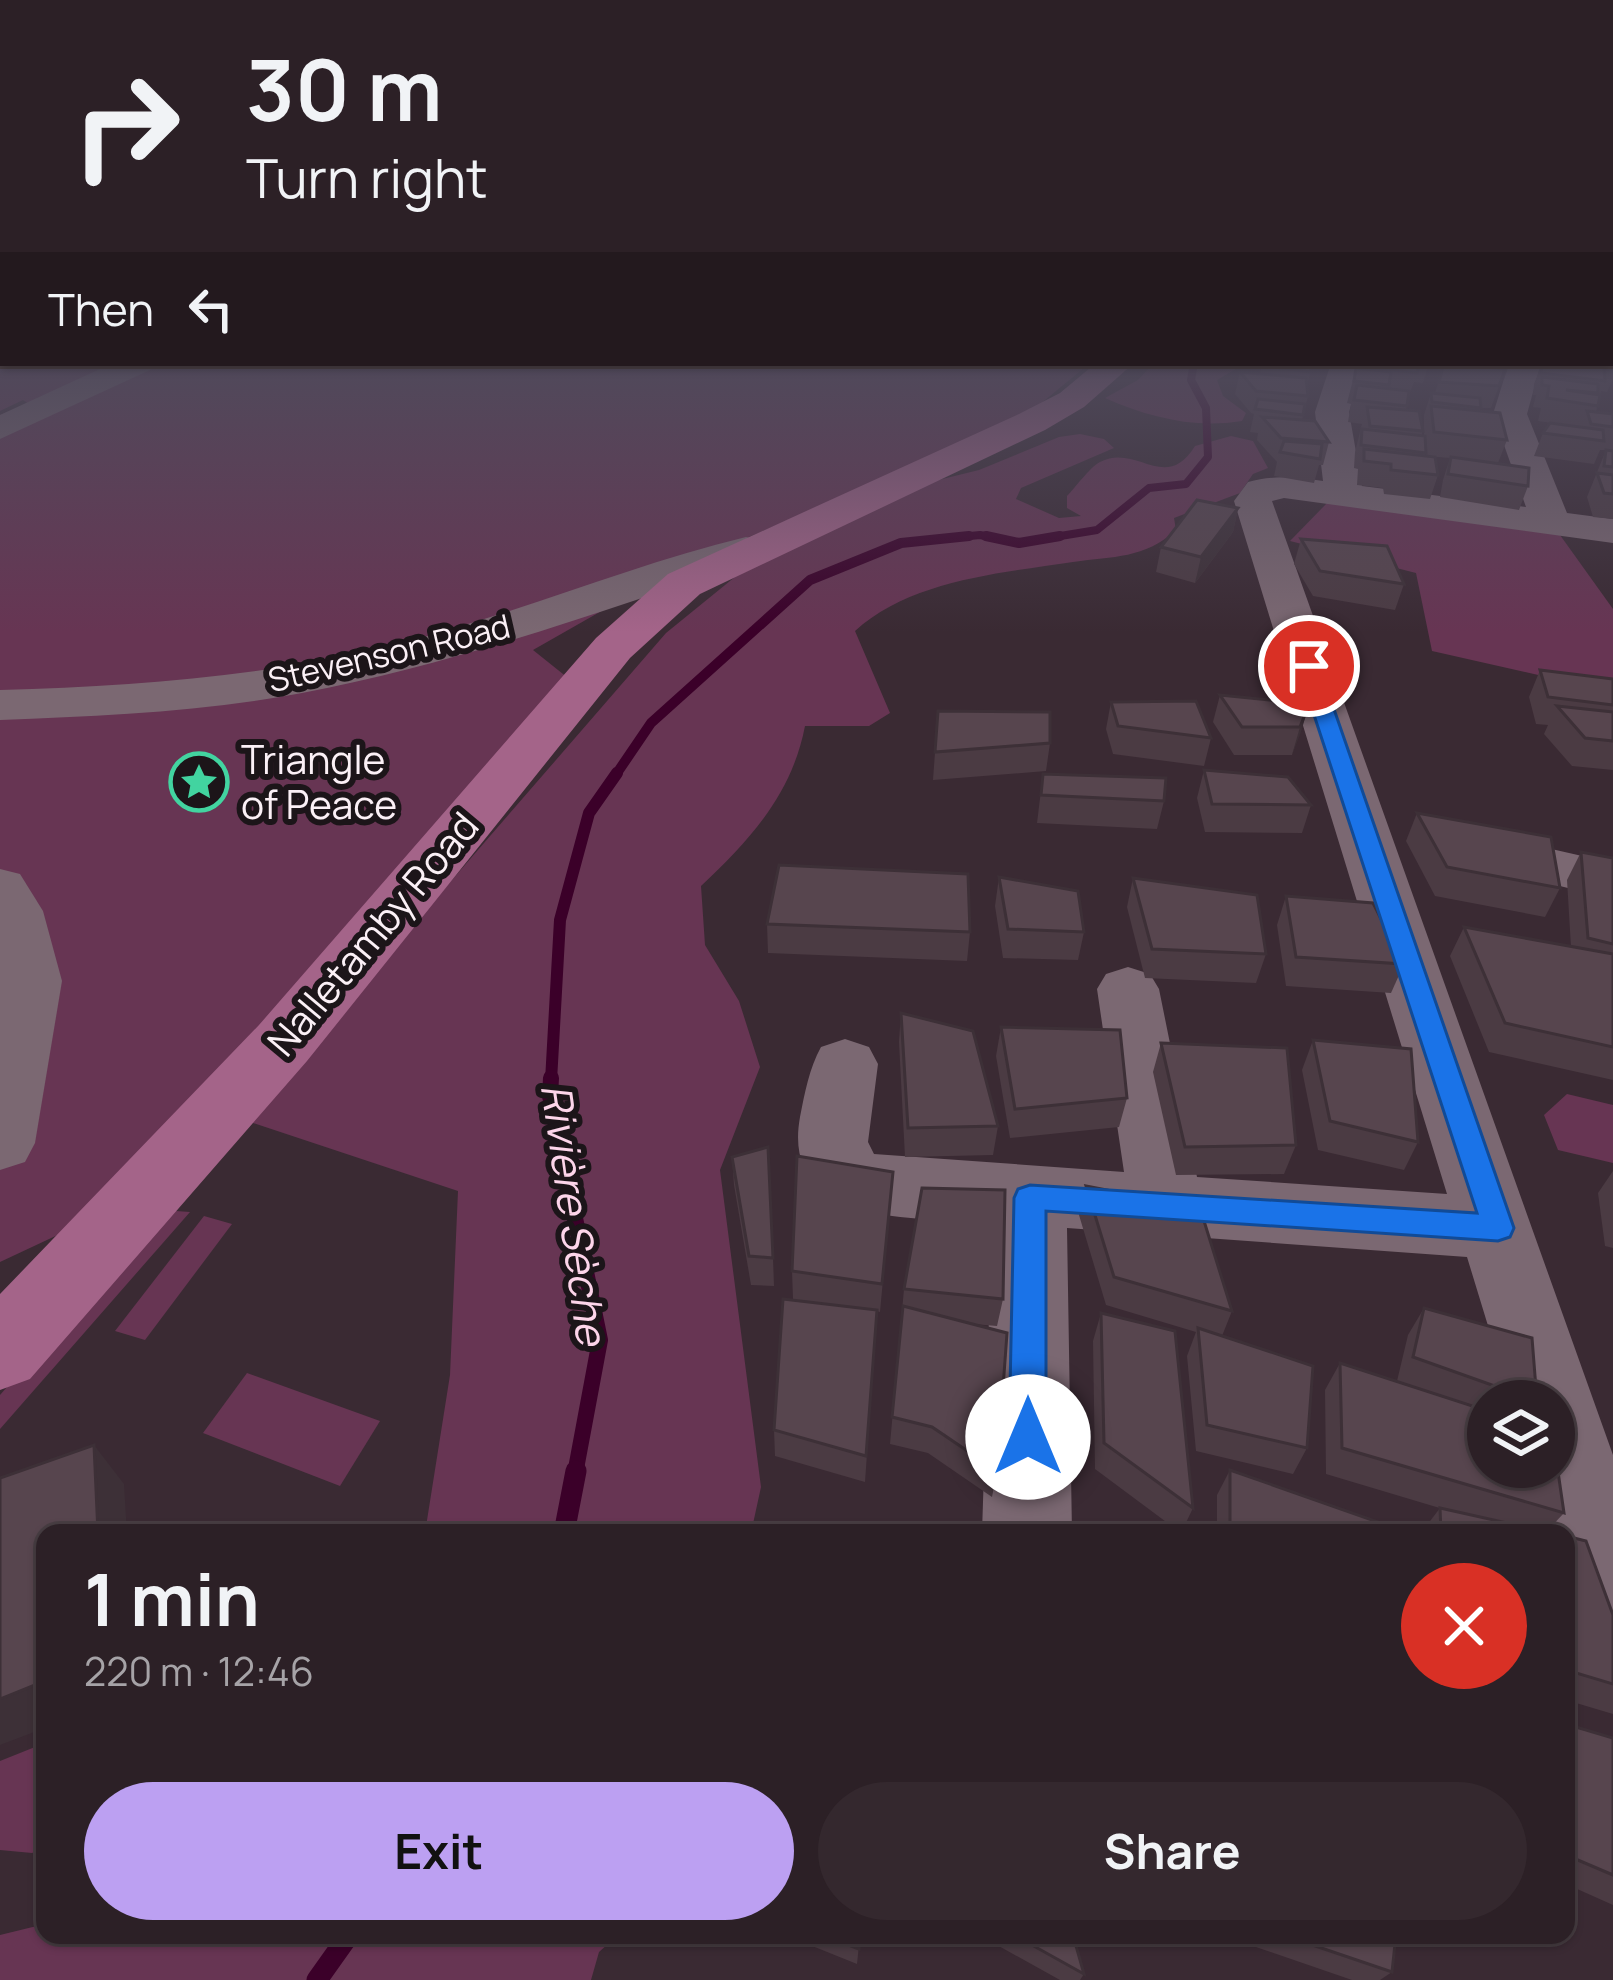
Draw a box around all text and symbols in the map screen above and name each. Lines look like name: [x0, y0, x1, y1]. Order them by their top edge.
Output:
text: 30 m: [246, 31, 442, 146]
icon: right: [48, 48, 204, 204]
text: Turn right: [246, 140, 488, 214]
icon: left: [178, 276, 244, 342]
text: Then: [48, 278, 154, 340]
street label: Stevenson Road: [263, 603, 514, 702]
pin: [1258, 615, 1360, 717]
icon: arrive: [1276, 633, 1342, 699]
place label: Triangle of Peace: [241, 732, 397, 831]
place icon: Triangle of Peace: [168, 751, 230, 813]
street label: Nalletamby Road: [254, 800, 490, 1067]
water label: Rivière Sèche: [528, 1080, 622, 1350]
position arrow: [965, 1374, 1091, 1500]
map controls: [1467, 1380, 1575, 1488]
button: layers: [1467, 1380, 1575, 1488]
text: 1 min: [84, 1549, 260, 1648]
button: close: [1401, 1563, 1527, 1689]
text: 220 m · 12:46: [84, 1644, 314, 1698]
button: Exit: [84, 1782, 794, 1920]
button: Share: [818, 1782, 1527, 1920]

